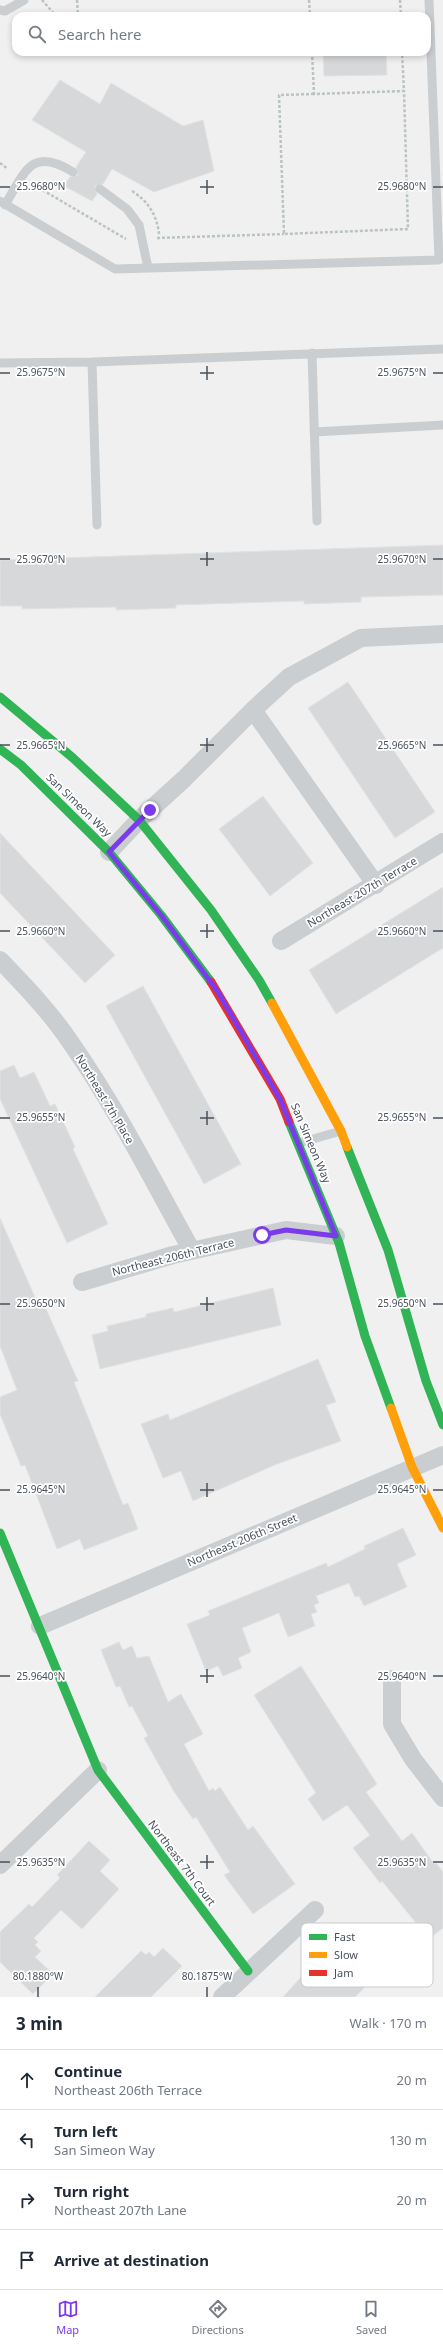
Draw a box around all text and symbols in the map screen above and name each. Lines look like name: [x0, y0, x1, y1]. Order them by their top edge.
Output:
search box: [12, 12, 431, 56]
icon: search: [26, 23, 48, 45]
text: Search here: [58, 24, 141, 44]
text: 25.9680°N: [17, 179, 65, 193]
text: 25.9680°N: [378, 179, 426, 193]
text: 25.9675°N: [17, 365, 65, 379]
text: 25.9675°N: [378, 365, 426, 379]
text: 25.9670°N: [17, 552, 65, 566]
text: 25.9670°N: [378, 552, 426, 566]
text: 25.9665°N: [17, 738, 65, 752]
text: 25.9665°N: [378, 738, 426, 752]
street label: San Simeon Way: [43, 770, 116, 840]
route end: [141, 801, 159, 819]
street label: Northeast 207th Terrace: [304, 853, 419, 930]
text: 25.9660°N: [17, 924, 65, 938]
text: 25.9660°N: [378, 924, 426, 938]
street label: Northeast 7th Place: [73, 1051, 138, 1146]
street label: San Simeon Way: [288, 1101, 335, 1185]
text: 25.9655°N: [17, 1110, 65, 1124]
text: 25.9655°N: [378, 1110, 426, 1124]
route start: [253, 1226, 271, 1244]
street label: Northeast 206th Terrace: [110, 1234, 236, 1279]
text: 25.9650°N: [17, 1296, 65, 1310]
text: 25.9650°N: [378, 1296, 426, 1310]
text: 25.9645°N: [17, 1482, 65, 1496]
text: 25.9645°N: [378, 1482, 426, 1496]
street label: Northeast 206th Street: [185, 1510, 299, 1570]
text: 25.9640°N: [17, 1669, 65, 1683]
text: 25.9640°N: [378, 1669, 426, 1683]
street label: Northeast 7th Court: [145, 1817, 220, 1909]
text: 25.9635°N: [17, 1855, 65, 1869]
text: 25.9635°N: [378, 1855, 426, 1869]
legend: [301, 1923, 433, 1987]
text: Fast: [334, 1929, 355, 1944]
text: Slow: [334, 1947, 358, 1962]
text: Jam: [333, 1965, 353, 1980]
text: 80.1880°W: [13, 1969, 64, 1983]
text: 80.1875°W: [182, 1969, 233, 1983]
text: 3 min: [16, 2012, 63, 2035]
text: Walk · 170 m: [349, 2014, 427, 2032]
text: Continue: [54, 2061, 122, 2081]
icon: ahead: [16, 2069, 38, 2091]
text: 20 m: [397, 2071, 427, 2089]
text: Northeast 206th Terrace: [54, 2081, 202, 2099]
text: Turn left: [54, 2121, 118, 2141]
icon: left: [16, 2129, 38, 2151]
text: 130 m: [389, 2131, 427, 2149]
text: San Simeon Way: [54, 2141, 155, 2159]
text: Turn right: [54, 2181, 129, 2201]
icon: right: [16, 2189, 38, 2211]
text: 20 m: [397, 2191, 427, 2209]
text: Northeast 207th Lane: [54, 2201, 187, 2219]
icon: arrive: [16, 2249, 38, 2271]
text: Arrive at destination: [54, 2250, 209, 2270]
tab: Map: [56, 2298, 79, 2337]
tab: Directions: [191, 2298, 244, 2337]
tab: Saved: [356, 2298, 387, 2337]

